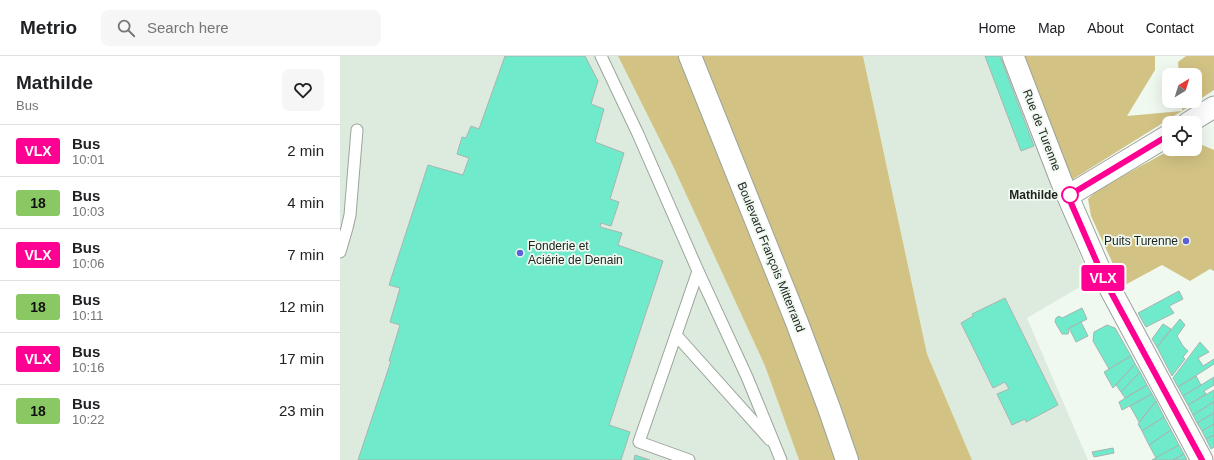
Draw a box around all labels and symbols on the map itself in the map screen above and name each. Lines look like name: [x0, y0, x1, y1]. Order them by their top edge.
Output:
north arrow: [1162, 68, 1202, 108]
street label: Rue de Turenne: [1020, 87, 1064, 173]
street label: Boulevard François Mitterrand: [734, 180, 808, 334]
marker: Mathilde: [1061, 186, 1079, 204]
place label: Mathilde: [1009, 188, 1058, 202]
place label: Puits Turenne: [1104, 234, 1178, 248]
marker: Puits Turenne: [1181, 236, 1191, 246]
place label: Fonderie et Aciérie de Denain: [528, 239, 623, 267]
marker: Fonderie et Aciérie de Denain: [515, 248, 525, 258]
line badge: VLX: [1080, 265, 1126, 291]

